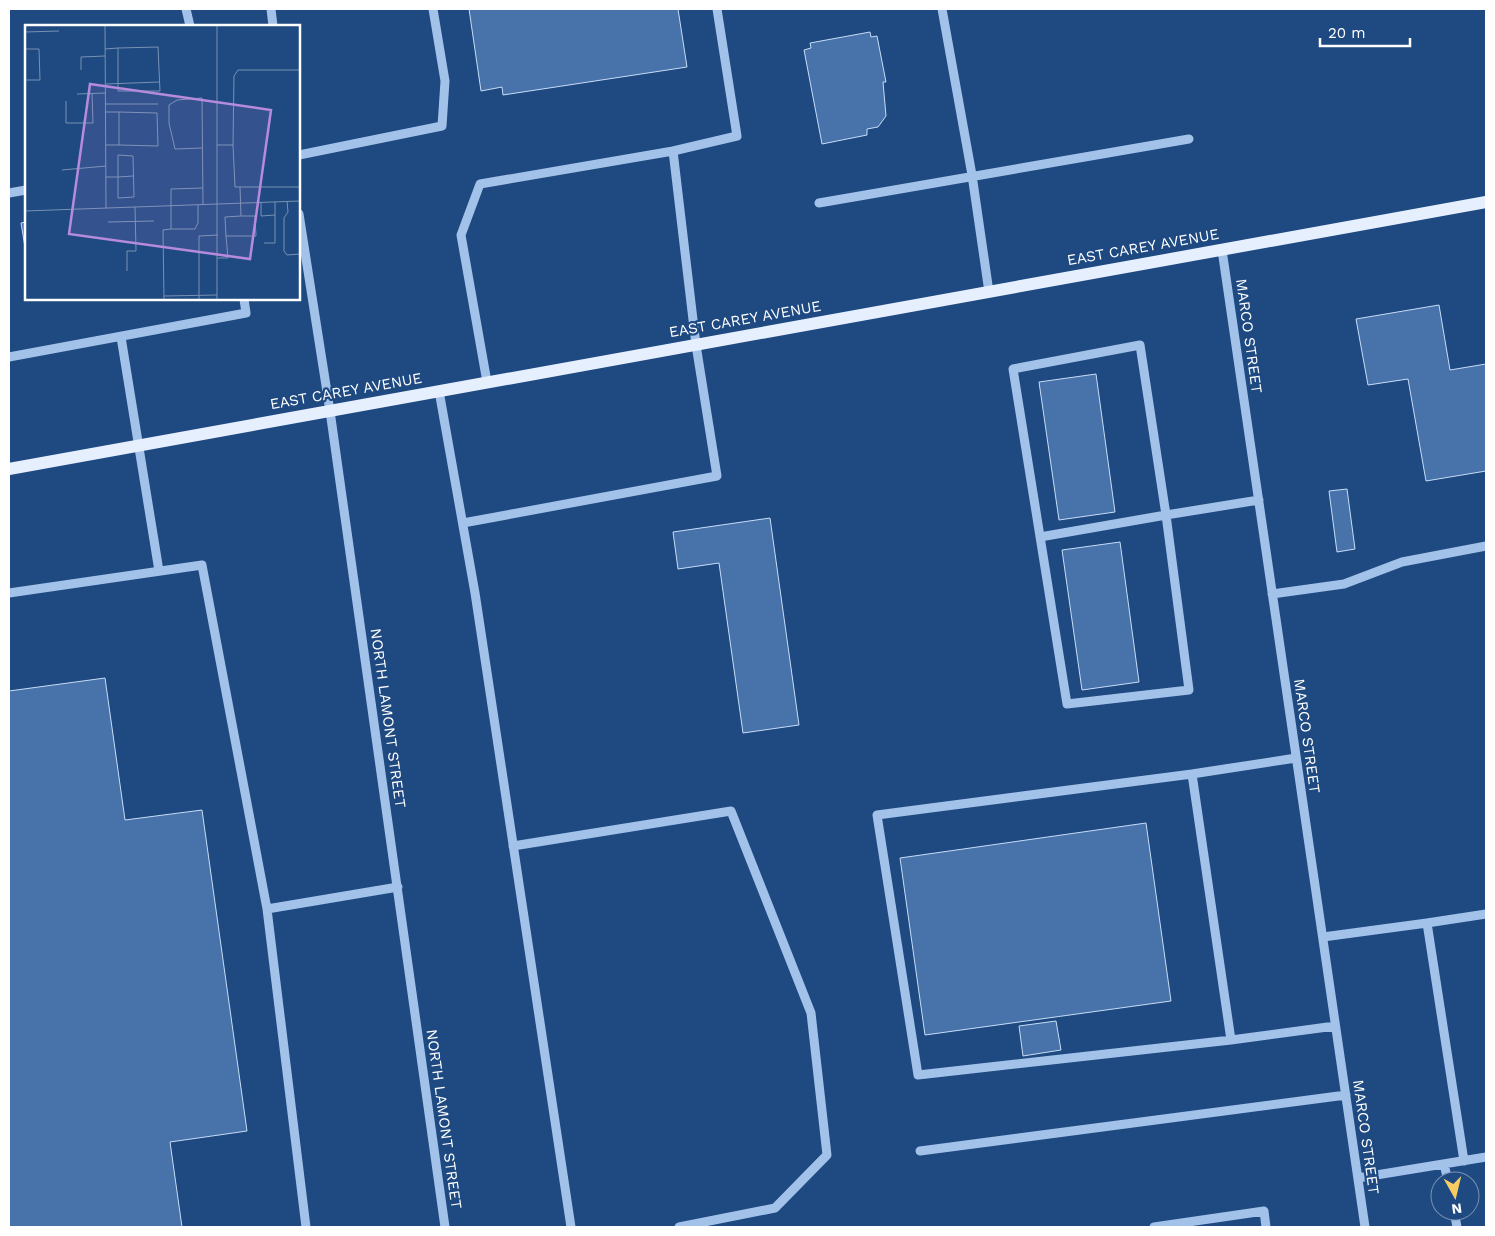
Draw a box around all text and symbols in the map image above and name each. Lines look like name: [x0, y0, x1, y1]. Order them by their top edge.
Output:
scale bar: [1320, 15, 1410, 47]
text: 20 m: [1328, 24, 1366, 42]
inset map: [25, 25, 300, 300]
street label: EAST CAREY AVENUE: [1066, 225, 1220, 269]
street label: MARCO STREET: [1232, 277, 1266, 395]
street label: EAST CAREY AVENUE: [668, 297, 822, 341]
street label: EAST CAREY AVENUE: [269, 369, 423, 413]
street label: NORTH LAMONT STREET: [366, 627, 410, 809]
street label: MARCO STREET: [1290, 677, 1324, 795]
street label: NORTH LAMONT STREET: [422, 1028, 466, 1210]
street label: MARCO STREET: [1349, 1078, 1383, 1196]
north arrow: [1430, 1171, 1480, 1221]
text: N: [1451, 1200, 1463, 1218]

